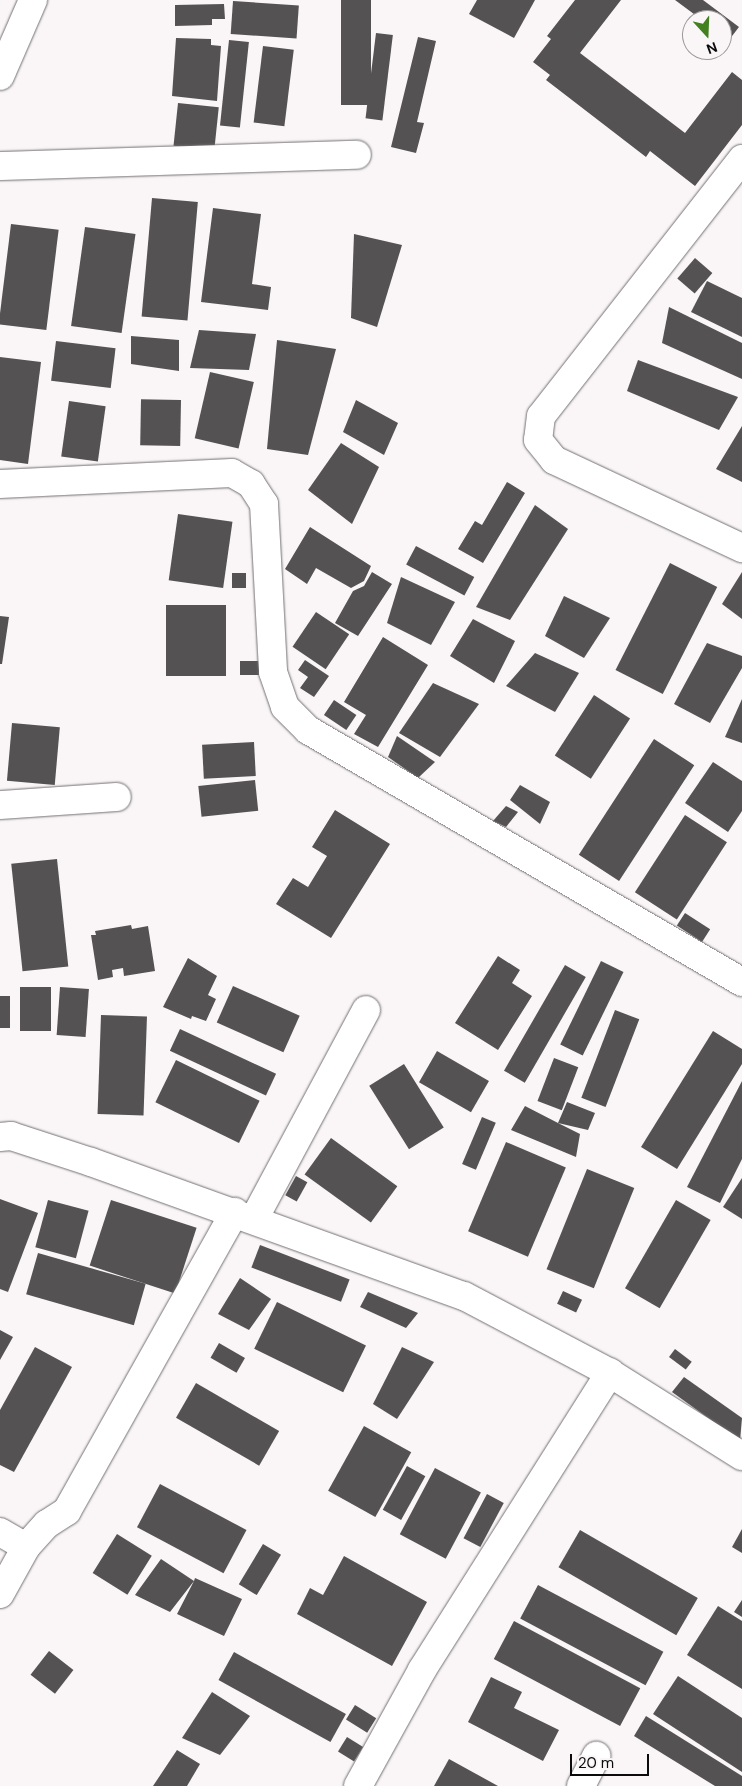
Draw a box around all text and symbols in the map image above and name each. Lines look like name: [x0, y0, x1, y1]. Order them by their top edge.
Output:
north arrow: [682, 10, 732, 60]
text: N: [704, 38, 720, 58]
scale bar: [572, 1744, 651, 1776]
text: 20 m: [578, 1753, 614, 1773]

